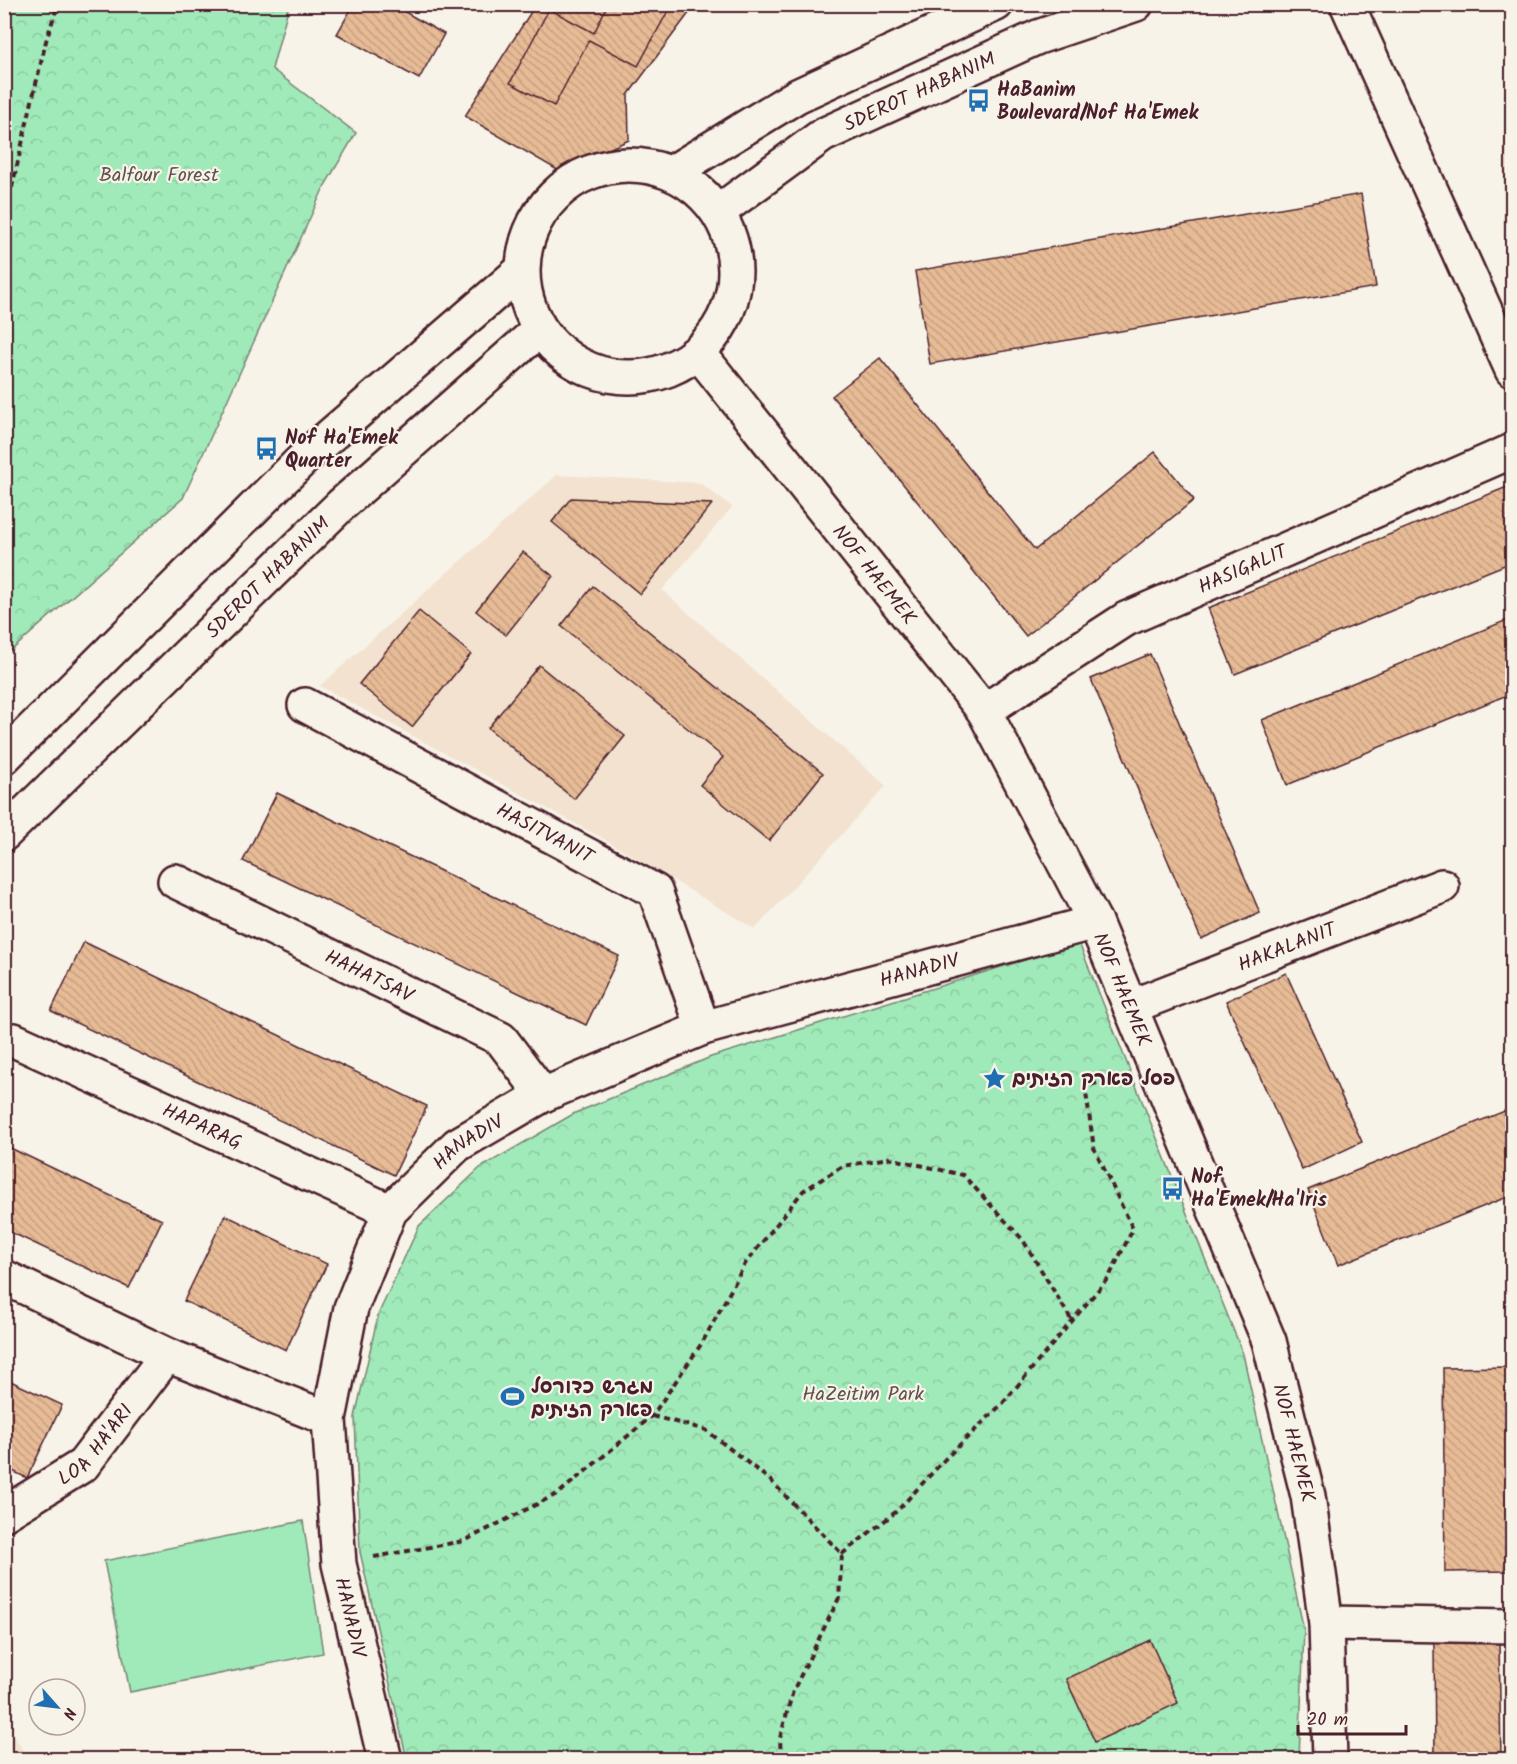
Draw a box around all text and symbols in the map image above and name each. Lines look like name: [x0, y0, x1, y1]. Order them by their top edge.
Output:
street label: SDEROT HABANIM: [839, 44, 1002, 142]
place label: HaBanim Boulevard/Nof Ha'Emek: [997, 75, 1200, 130]
bus stop icon: HaBanim Boulevard/Nof Ha'Emek: [966, 87, 992, 113]
park label: Balfour Forest: [99, 160, 219, 192]
place label: Nof Ha'Emek Quarter: [285, 423, 399, 478]
bus stop icon: Nof Ha'Emek Quarter: [254, 436, 280, 462]
street label: SDEROT HABANIM: [199, 509, 339, 647]
street label: NOF HAEMEK: [823, 518, 924, 633]
street label: HASIGALIT: [1193, 536, 1295, 604]
street label: HASITVANIT: [490, 795, 601, 875]
street label: HAKALANIT: [1233, 914, 1343, 982]
street label: NOF HAEMEK: [1083, 928, 1159, 1052]
street label: HAHATSAV: [319, 942, 420, 1013]
street label: HANADIV: [876, 945, 964, 998]
place label: פסל פארק הזיתים: [1012, 1064, 1176, 1096]
place icon: פסל פארק הזיתים: [981, 1065, 1007, 1091]
street label: HAPARAG: [156, 1095, 247, 1160]
street label: HANADIV: [426, 1107, 511, 1179]
place label: Nof Ha'Emek/Ha'Iris: [1191, 1162, 1328, 1217]
bus stop icon: Nof Ha'Emek/Ha'Iris: [1160, 1175, 1186, 1201]
place label: מגרש כדורסל פארק הזיתים: [531, 1372, 653, 1427]
park label: HaZeitim Park: [802, 1379, 924, 1411]
street label: NOF HAEMEK: [1262, 1381, 1323, 1506]
sports icon: מגרש כדורסל פארק הזיתים: [500, 1384, 526, 1410]
street label: LOA HA'ARI: [52, 1398, 142, 1495]
street label: HANADIV: [324, 1574, 374, 1662]
north arrow: [27, 1677, 87, 1737]
scale bar: [1298, 1698, 1406, 1736]
text: N: [56, 1703, 82, 1724]
text: 20 m: [1307, 1706, 1348, 1735]

